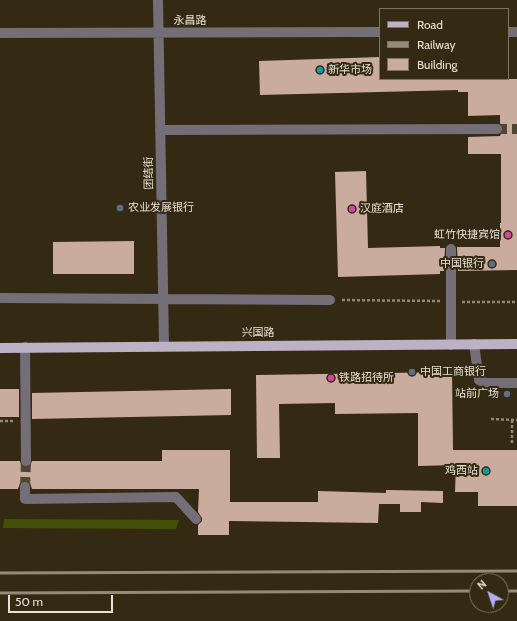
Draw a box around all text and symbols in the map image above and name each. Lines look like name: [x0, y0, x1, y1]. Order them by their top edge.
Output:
legend: [379, 8, 509, 80]
street label: 永昌路: [174, 14, 206, 28]
text: Road: [417, 17, 443, 32]
text: Railway: [417, 37, 455, 52]
text: Building: [417, 57, 458, 72]
place label: 新华市场: [328, 63, 372, 77]
marker: 新华市场: [315, 65, 325, 75]
street label: 团结街: [142, 156, 156, 190]
place label: 农业发展银行: [128, 201, 194, 215]
place label: 汉庭酒店: [360, 202, 404, 216]
marker: 农业发展银行: [115, 203, 125, 213]
marker: 汉庭酒店: [347, 204, 357, 214]
place label: 虹竹快捷宾馆: [434, 228, 500, 242]
marker: 虹竹快捷宾馆: [503, 230, 513, 240]
place label: 中国银行: [440, 257, 484, 271]
marker: 中国银行: [487, 259, 497, 269]
street label: 兴国路: [242, 326, 274, 340]
place label: 中国工商银行: [420, 365, 486, 379]
marker: 中国工商银行: [407, 367, 417, 377]
place label: 铁路招待所: [339, 371, 394, 385]
marker: 铁路招待所: [326, 373, 336, 383]
place label: 站前广场: [455, 387, 499, 401]
marker: 站前广场: [502, 389, 512, 399]
place label: 鸡西站: [445, 464, 478, 478]
marker: 鸡西站: [481, 466, 491, 476]
north arrow: [469, 573, 509, 613]
text: N: [474, 577, 489, 592]
scale bar: [10, 587, 115, 613]
text: 50 m: [15, 594, 43, 609]

